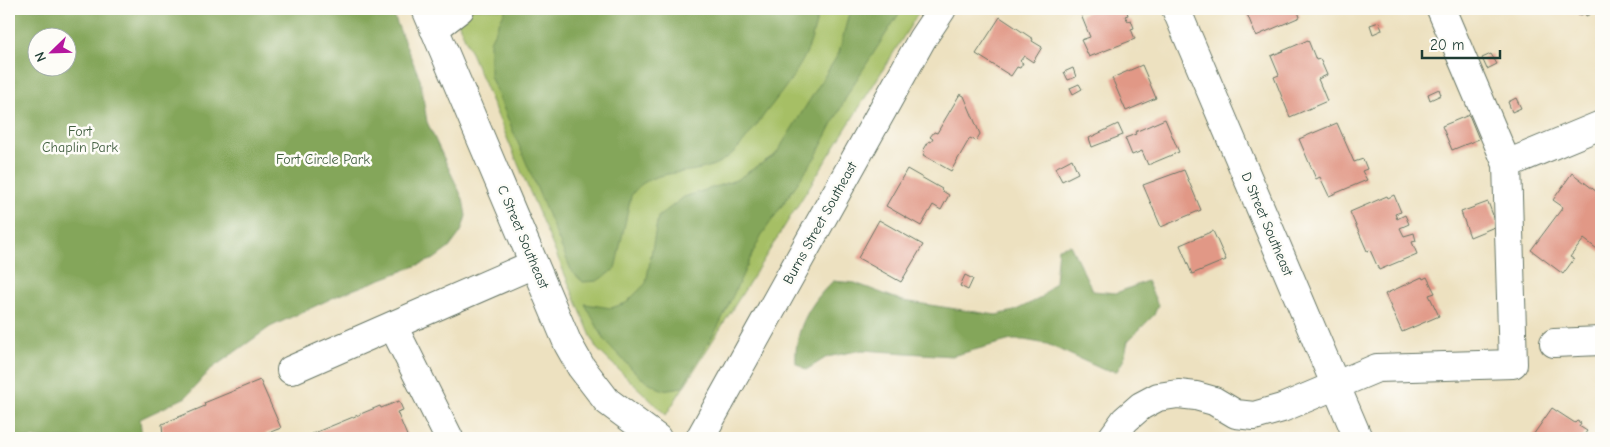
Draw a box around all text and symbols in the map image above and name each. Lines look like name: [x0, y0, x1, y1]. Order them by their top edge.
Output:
north arrow: [28, 28, 78, 78]
scale bar: [1422, 28, 1500, 60]
text: 20 m: [1430, 36, 1464, 54]
text: N: [31, 49, 50, 64]
park label: Fort Chaplin Park: [42, 123, 118, 156]
park label: Fort Circle Park: [276, 151, 370, 168]
street label: Burns Street Southeast: [779, 158, 861, 287]
street label: D Street Southeast: [1237, 170, 1297, 279]
street label: C Street Southeast: [494, 183, 553, 292]

